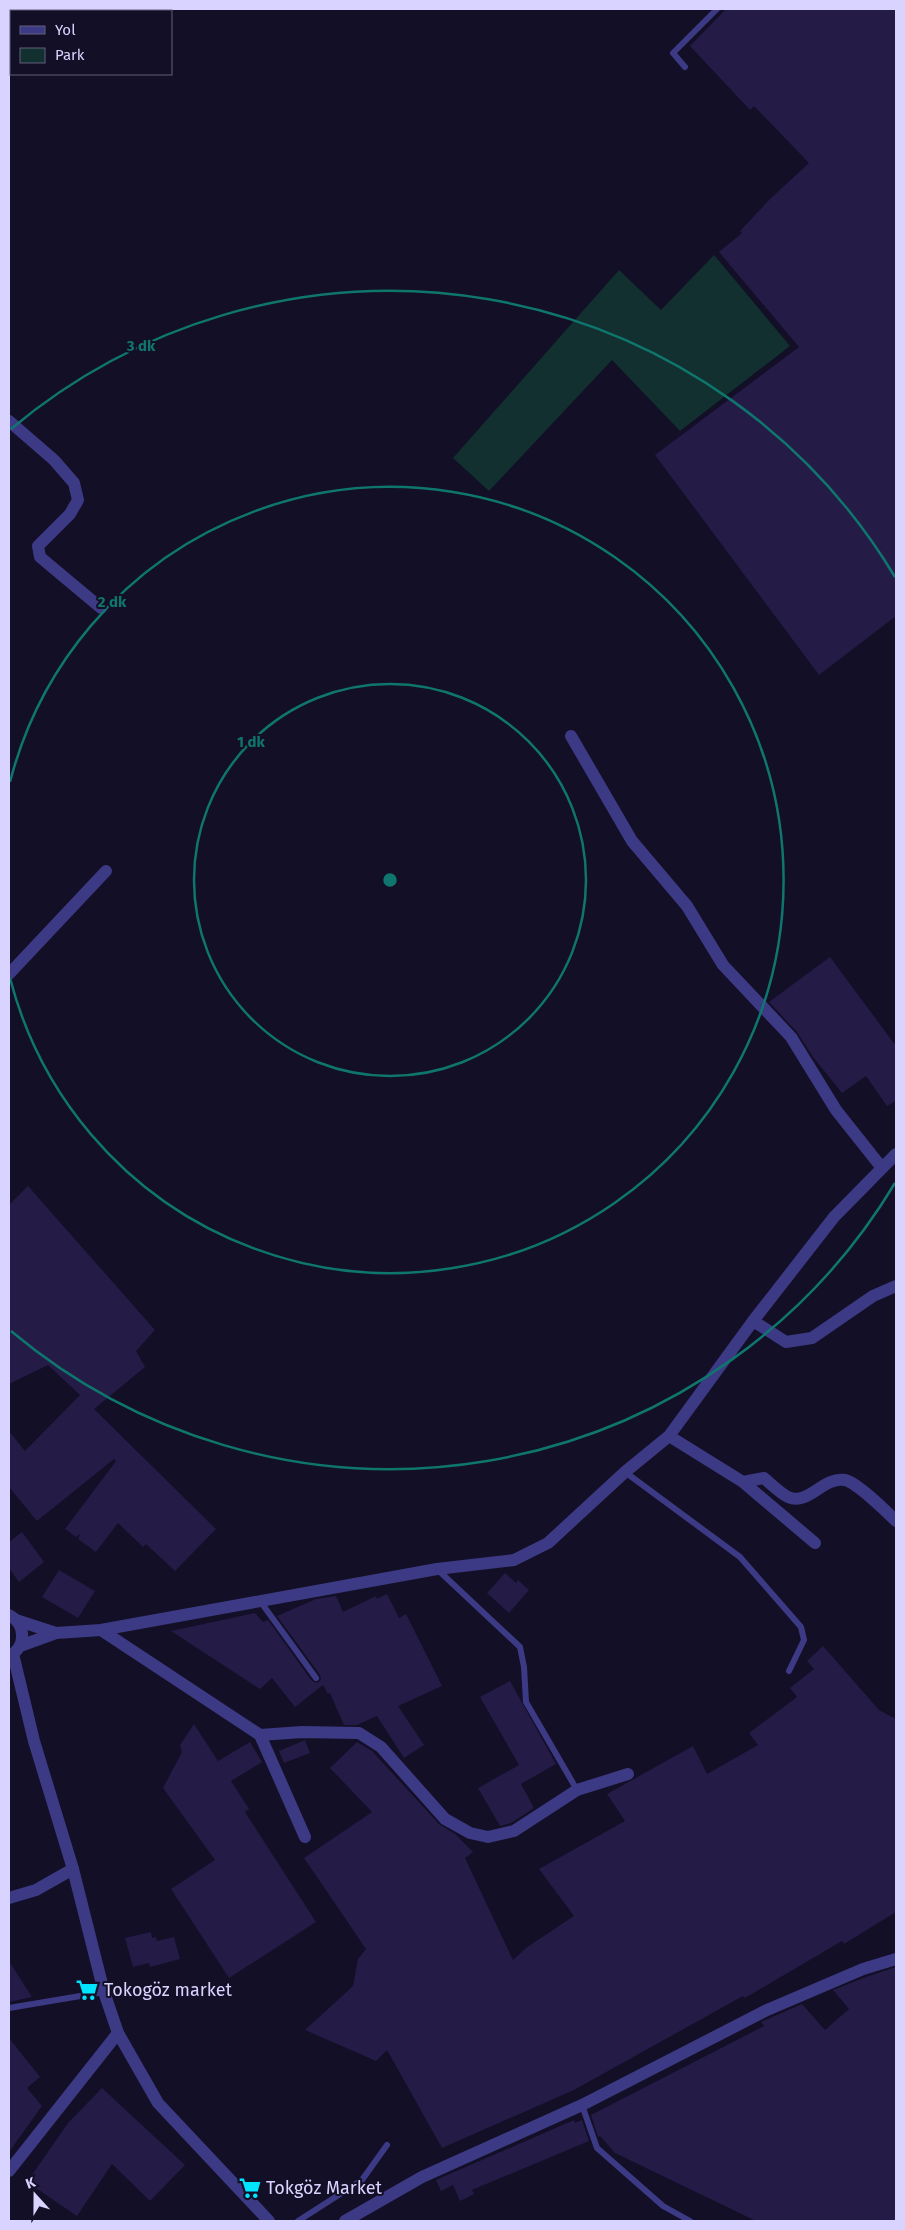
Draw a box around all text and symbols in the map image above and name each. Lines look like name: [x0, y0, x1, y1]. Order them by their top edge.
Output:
legend: [10, 10, 172, 75]
text: Yol: [55, 21, 76, 39]
text: Park: [55, 46, 85, 64]
text: 3 dk: [126, 337, 156, 355]
text: 2 dk: [98, 593, 127, 611]
text: 1 dk: [237, 733, 266, 751]
centre of rings: [381, 871, 399, 889]
supermarket icon: Tokogöz market: [74, 1977, 100, 2003]
place label: Tokogöz market: [104, 1979, 233, 2001]
north arrow: [10, 2170, 60, 2220]
text: K: [23, 2173, 39, 2193]
supermarket icon: Tokgöz Market: [237, 2175, 263, 2201]
place label: Tokgöz Market: [266, 2177, 383, 2199]

